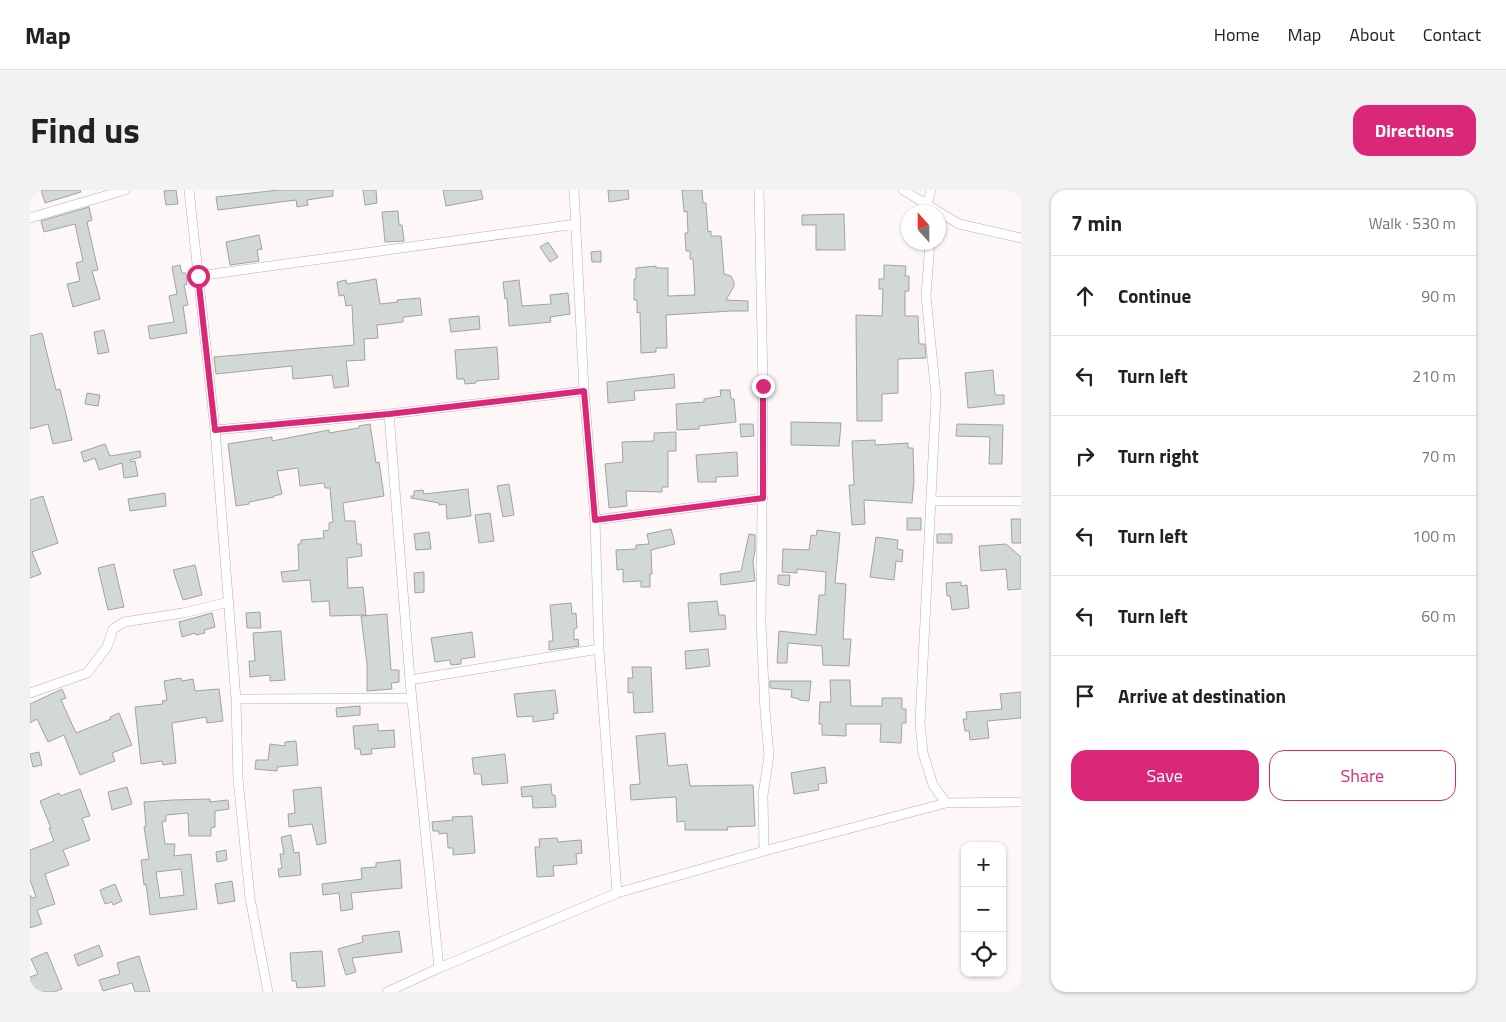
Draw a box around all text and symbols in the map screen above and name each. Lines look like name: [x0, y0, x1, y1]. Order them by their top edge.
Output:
text: Map: [25, 17, 71, 53]
text: Home: [1214, 21, 1260, 48]
text: Map: [1288, 21, 1321, 48]
text: About: [1349, 21, 1395, 48]
text: Contact: [1423, 21, 1481, 48]
text: Find us: [30, 103, 140, 157]
button: Directions: [1353, 105, 1476, 156]
north arrow: [901, 205, 946, 250]
text: 7 min: [1071, 207, 1122, 239]
text: Walk · 530 m: [1368, 211, 1456, 235]
route start: [187, 265, 210, 288]
text: Continue: [1118, 281, 1191, 310]
icon: ahead: [1071, 282, 1099, 310]
text: 90 m: [1421, 284, 1456, 308]
text: Turn left: [1118, 361, 1188, 390]
icon: left: [1071, 362, 1099, 390]
text: 210 m: [1412, 364, 1456, 388]
route end: [752, 375, 775, 398]
text: Turn right: [1118, 441, 1199, 470]
icon: right: [1071, 442, 1099, 470]
text: 70 m: [1421, 444, 1456, 468]
text: Turn left: [1118, 521, 1188, 550]
icon: left: [1071, 522, 1099, 550]
text: 100 m: [1412, 524, 1456, 548]
text: Turn left: [1118, 601, 1188, 630]
icon: left: [1071, 602, 1099, 630]
text: 60 m: [1421, 604, 1456, 628]
text: Arrive at destination: [1118, 681, 1286, 710]
icon: arrive: [1071, 682, 1099, 710]
button: Save: [1071, 750, 1259, 801]
button: Share: [1269, 750, 1456, 801]
map controls: [961, 842, 1006, 977]
button: +: [961, 842, 1006, 887]
button: −: [961, 887, 1006, 932]
button: locate: [961, 932, 1006, 977]

